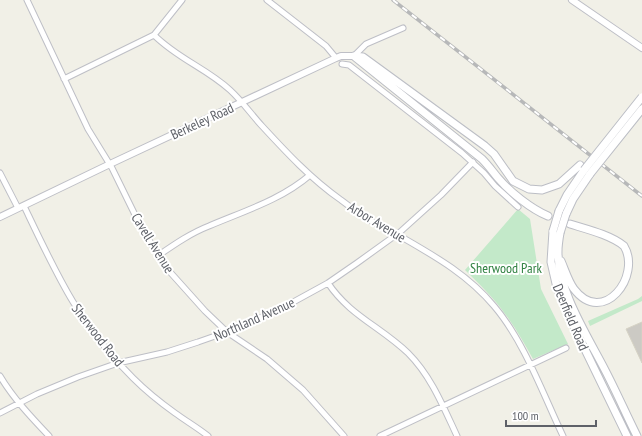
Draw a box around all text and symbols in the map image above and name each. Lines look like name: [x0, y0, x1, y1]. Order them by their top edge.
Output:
street label: Berkeley Road: [167, 99, 237, 143]
street label: Arbor Avenue: [345, 198, 409, 246]
street label: Cavell Avenue: [127, 210, 179, 277]
park label: Sherwood Park: [470, 259, 542, 277]
street label: Deerfield Road: [549, 281, 593, 353]
street label: Northland Avenue: [211, 293, 298, 345]
street label: Sherwood Road: [68, 300, 128, 370]
scale bar: [506, 402, 596, 428]
text: 100 m: [512, 408, 539, 423]

